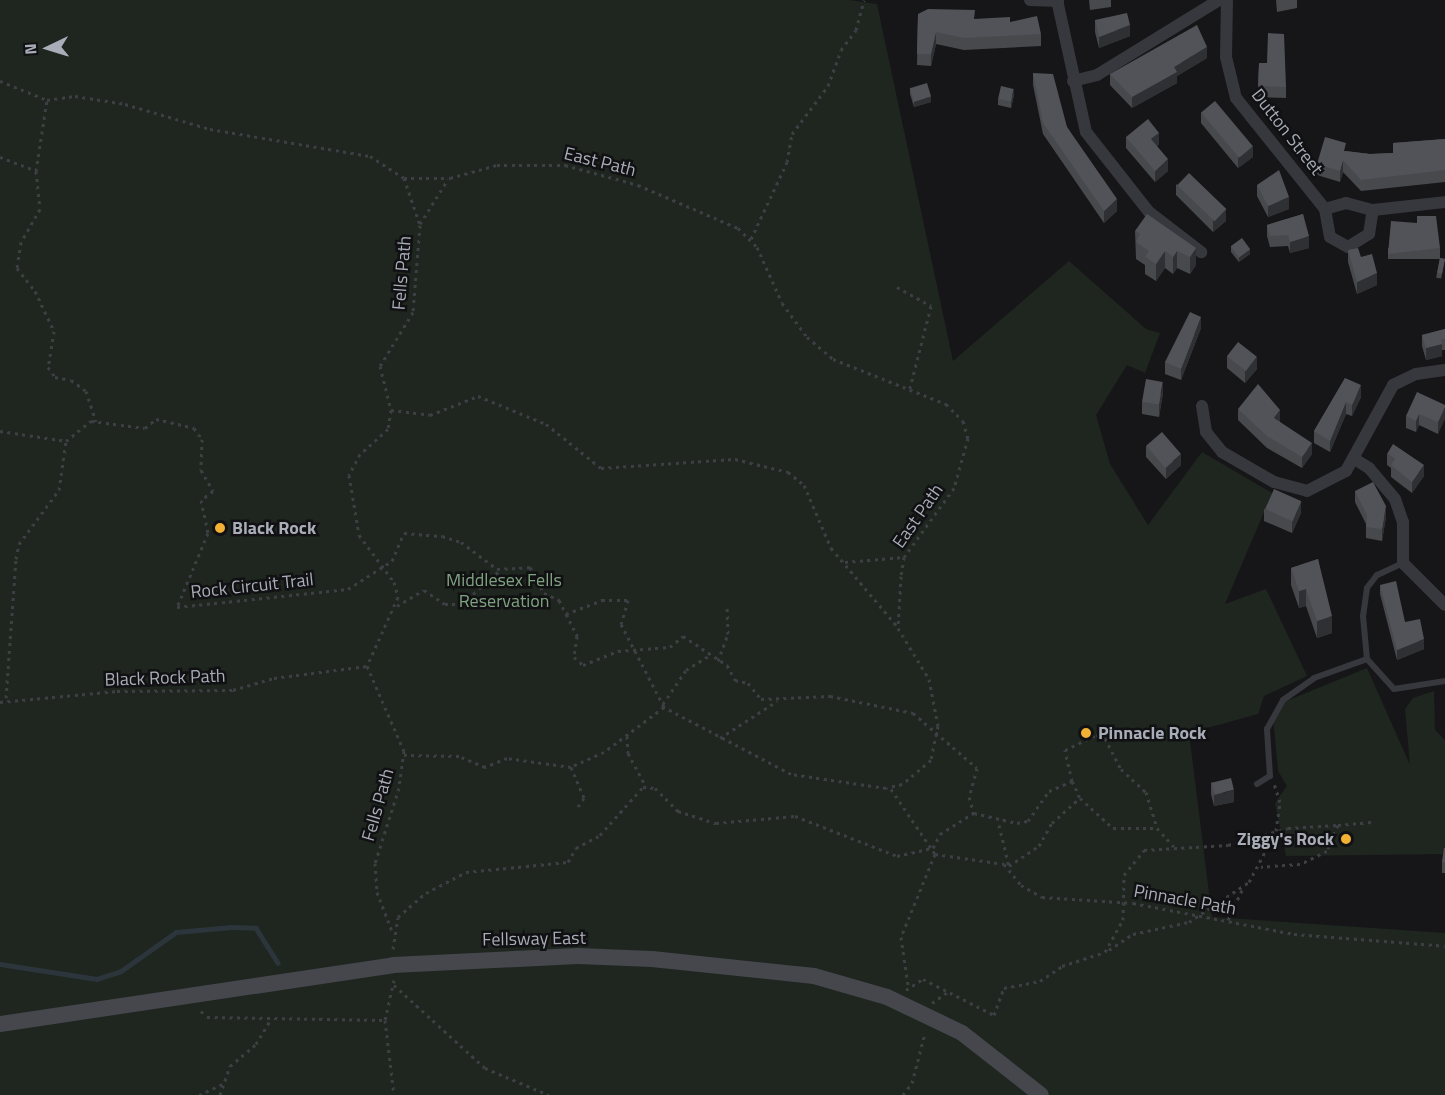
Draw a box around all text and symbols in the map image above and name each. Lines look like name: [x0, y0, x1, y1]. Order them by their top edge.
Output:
north arrow: [18, 18, 78, 78]
text: N: [18, 43, 42, 56]
street label: Dutton Street: [1247, 85, 1327, 179]
street label: East Path: [562, 143, 638, 181]
street label: Fells Path: [388, 235, 416, 311]
street label: East Path: [888, 480, 948, 552]
place label: Black Rock: [232, 517, 316, 539]
marker: Black Rock: [213, 521, 227, 535]
street label: Rock Circuit Trail: [189, 569, 315, 603]
park label: Middlesex Fells Reservation: [446, 570, 562, 612]
street label: Black Rock Path: [104, 665, 226, 691]
place label: Pinnacle Rock: [1098, 722, 1206, 744]
marker: Pinnacle Rock: [1079, 726, 1093, 740]
street label: Fells Path: [357, 766, 399, 844]
place label: Ziggy's Rock: [1237, 828, 1334, 850]
marker: Ziggy's Rock: [1339, 832, 1353, 846]
street label: Pinnacle Path: [1132, 880, 1238, 920]
street label: Fellsway East: [482, 927, 586, 951]

